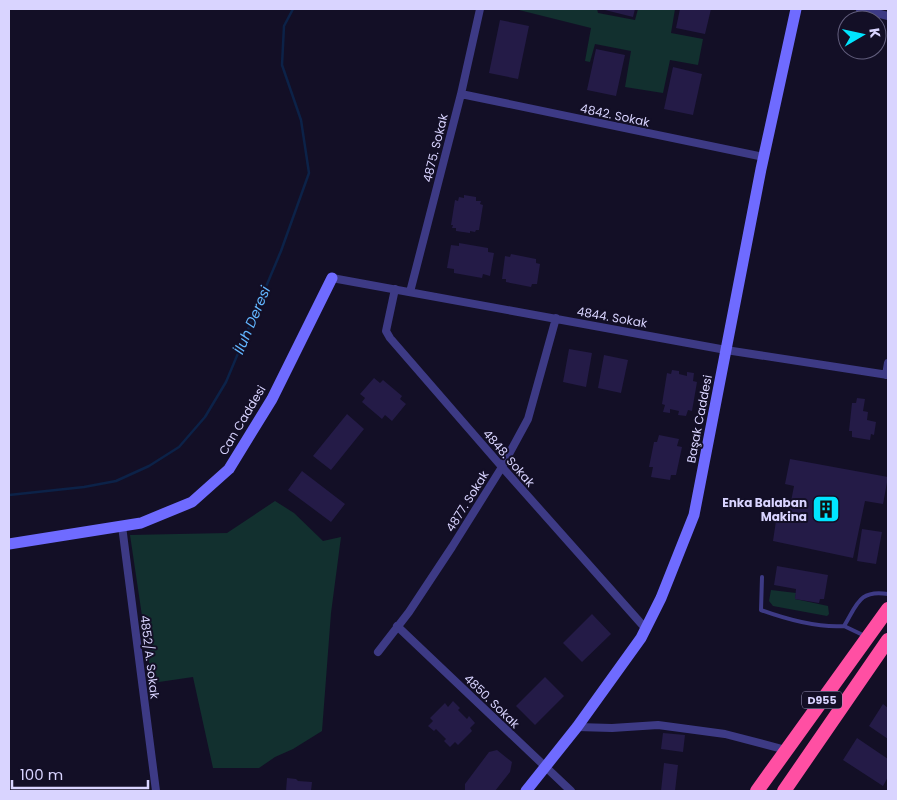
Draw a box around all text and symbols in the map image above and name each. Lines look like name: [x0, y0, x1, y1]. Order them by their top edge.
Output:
north arrow: [837, 10, 887, 60]
text: K: [864, 27, 886, 40]
street label: 4842. Sokak: [579, 99, 652, 131]
street label: 4875. Sokak: [418, 111, 452, 184]
water label: İluh Deresi: [229, 282, 276, 357]
street label: 4844. Sokak: [575, 302, 649, 332]
street label: Başak Caddesi: [682, 373, 716, 465]
street label: Can Caddesi: [214, 382, 270, 458]
street label: 4848. Sokak: [479, 426, 539, 491]
street label: 4877. Sokak: [441, 466, 493, 535]
place label: Enka Balaban Makina: [722, 494, 807, 525]
building icon: Enka Balaban Makina: [811, 494, 841, 524]
street label: 4852/A. Sokak: [136, 614, 164, 701]
street label: 4850. Sokak: [461, 670, 524, 732]
road number: D955: [802, 692, 842, 708]
scale bar: [12, 758, 149, 790]
text: 100 m: [20, 764, 63, 785]

